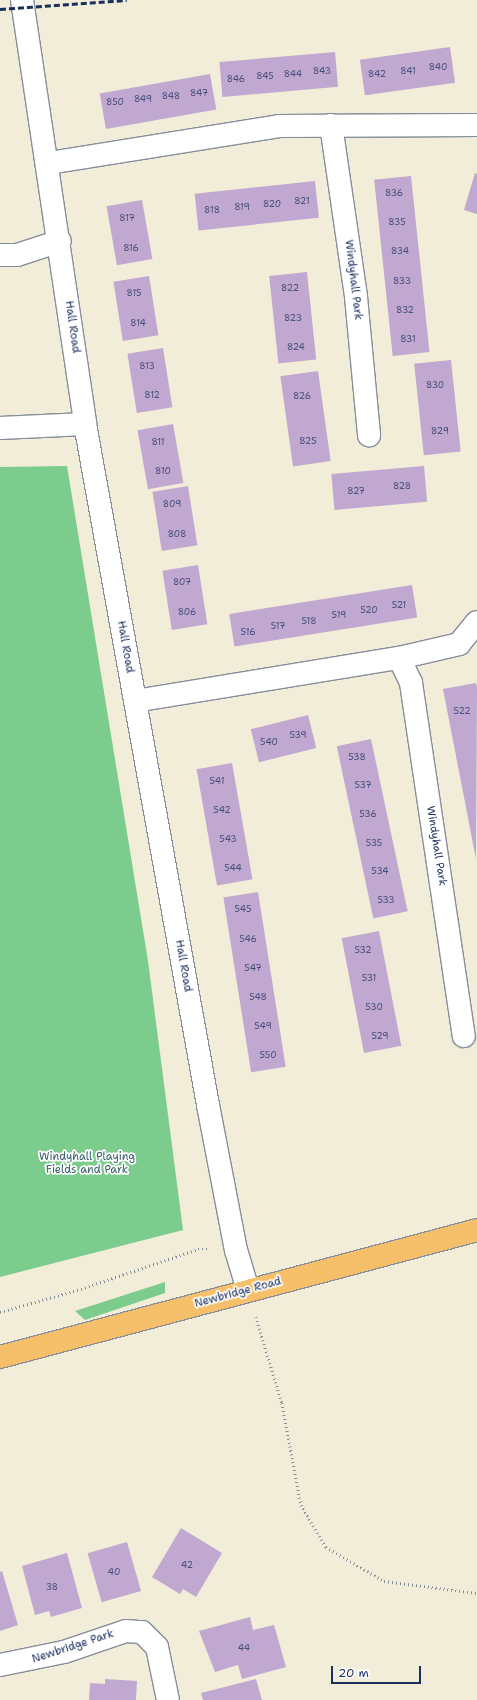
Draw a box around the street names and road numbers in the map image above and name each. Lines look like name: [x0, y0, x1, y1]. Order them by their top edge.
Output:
street label: Windyhall Park: [342, 239, 364, 321]
street label: Hall Road: [62, 300, 82, 354]
street label: Hall Road: [114, 620, 136, 674]
street label: Windyhall Park: [423, 805, 449, 887]
street label: Hall Road: [172, 939, 194, 993]
street label: Newbridge Road: [193, 1275, 283, 1311]
street label: Newbridge Park: [30, 1628, 116, 1666]

